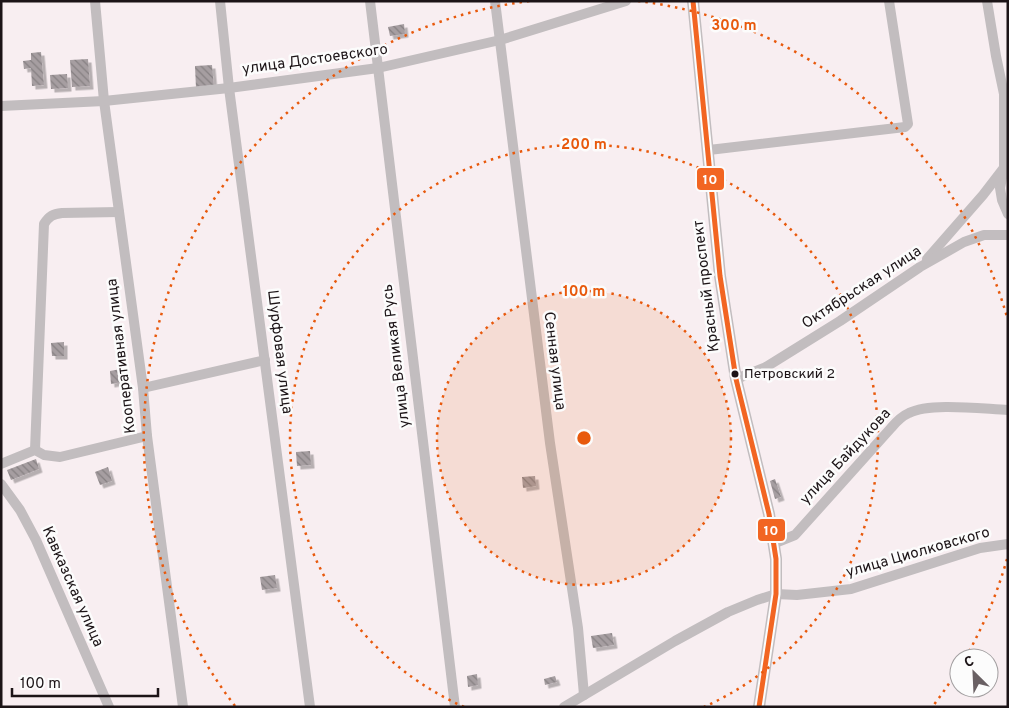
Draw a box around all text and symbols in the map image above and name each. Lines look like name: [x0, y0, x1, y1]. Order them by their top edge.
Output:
text: 300 m: [711, 17, 757, 36]
street label: улица Достоевского: [241, 40, 389, 80]
text: 200 m: [561, 136, 607, 155]
line badge: 10: [696, 167, 725, 191]
text: 10: [703, 172, 717, 189]
street label: Красный проспект: [689, 219, 725, 353]
street label: Октябрьская улица: [799, 242, 925, 334]
street label: Кооперативная улица: [103, 277, 141, 435]
street label: улица Великая Русь: [379, 283, 415, 429]
text: 100 m: [563, 283, 605, 302]
street label: Шурфовая улица: [262, 289, 296, 415]
street label: Сенная улица: [539, 311, 569, 411]
place label: Петровский 2: [744, 366, 835, 383]
marker: Петровский 2: [730, 369, 740, 379]
street label: улица Байдукова: [797, 405, 895, 509]
centre of rings: [575, 429, 593, 447]
line badge: 10: [757, 518, 786, 542]
text: 10: [764, 523, 778, 540]
street label: улица Циолковского: [844, 523, 992, 583]
street label: Кавказская улица: [37, 524, 107, 650]
north arrow: [949, 648, 999, 698]
text: С: [962, 653, 977, 672]
scale bar: [12, 666, 159, 698]
text: 100 m: [20, 675, 61, 694]

